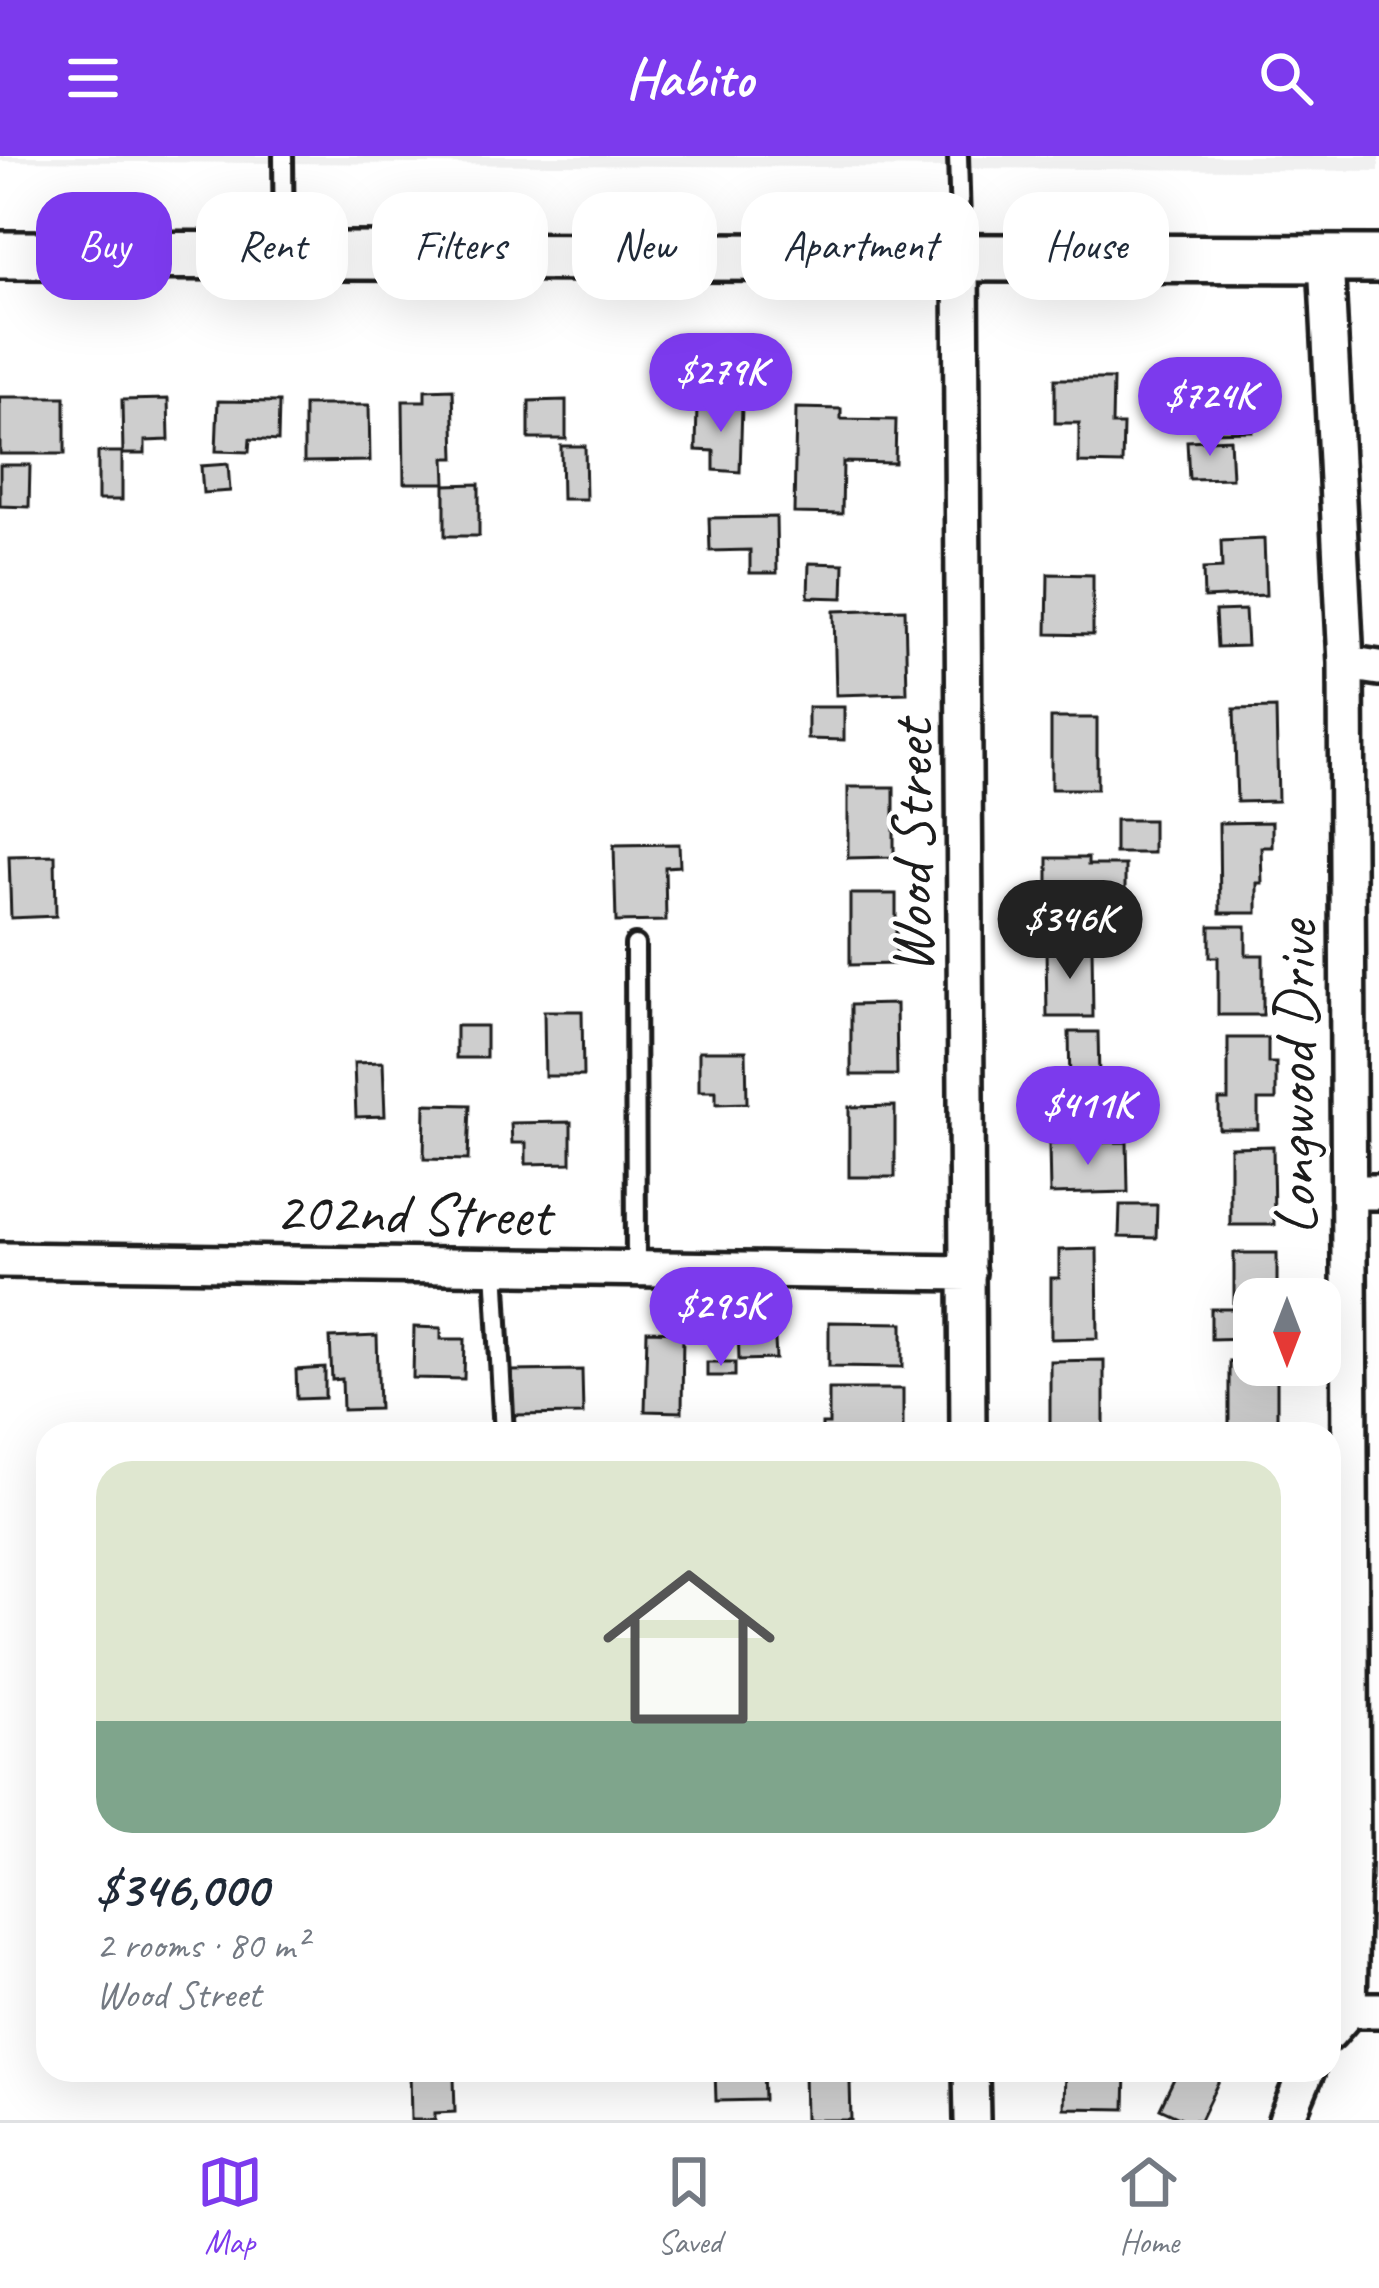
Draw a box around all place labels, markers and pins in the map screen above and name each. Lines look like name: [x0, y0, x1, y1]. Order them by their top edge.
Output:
pin: $279K: [637, 333, 805, 435]
pin: $724K: [1126, 357, 1294, 459]
pin: $346K: [986, 880, 1154, 982]
pin: $411K: [1004, 1066, 1172, 1168]
pin: $295K: [637, 1267, 805, 1369]

